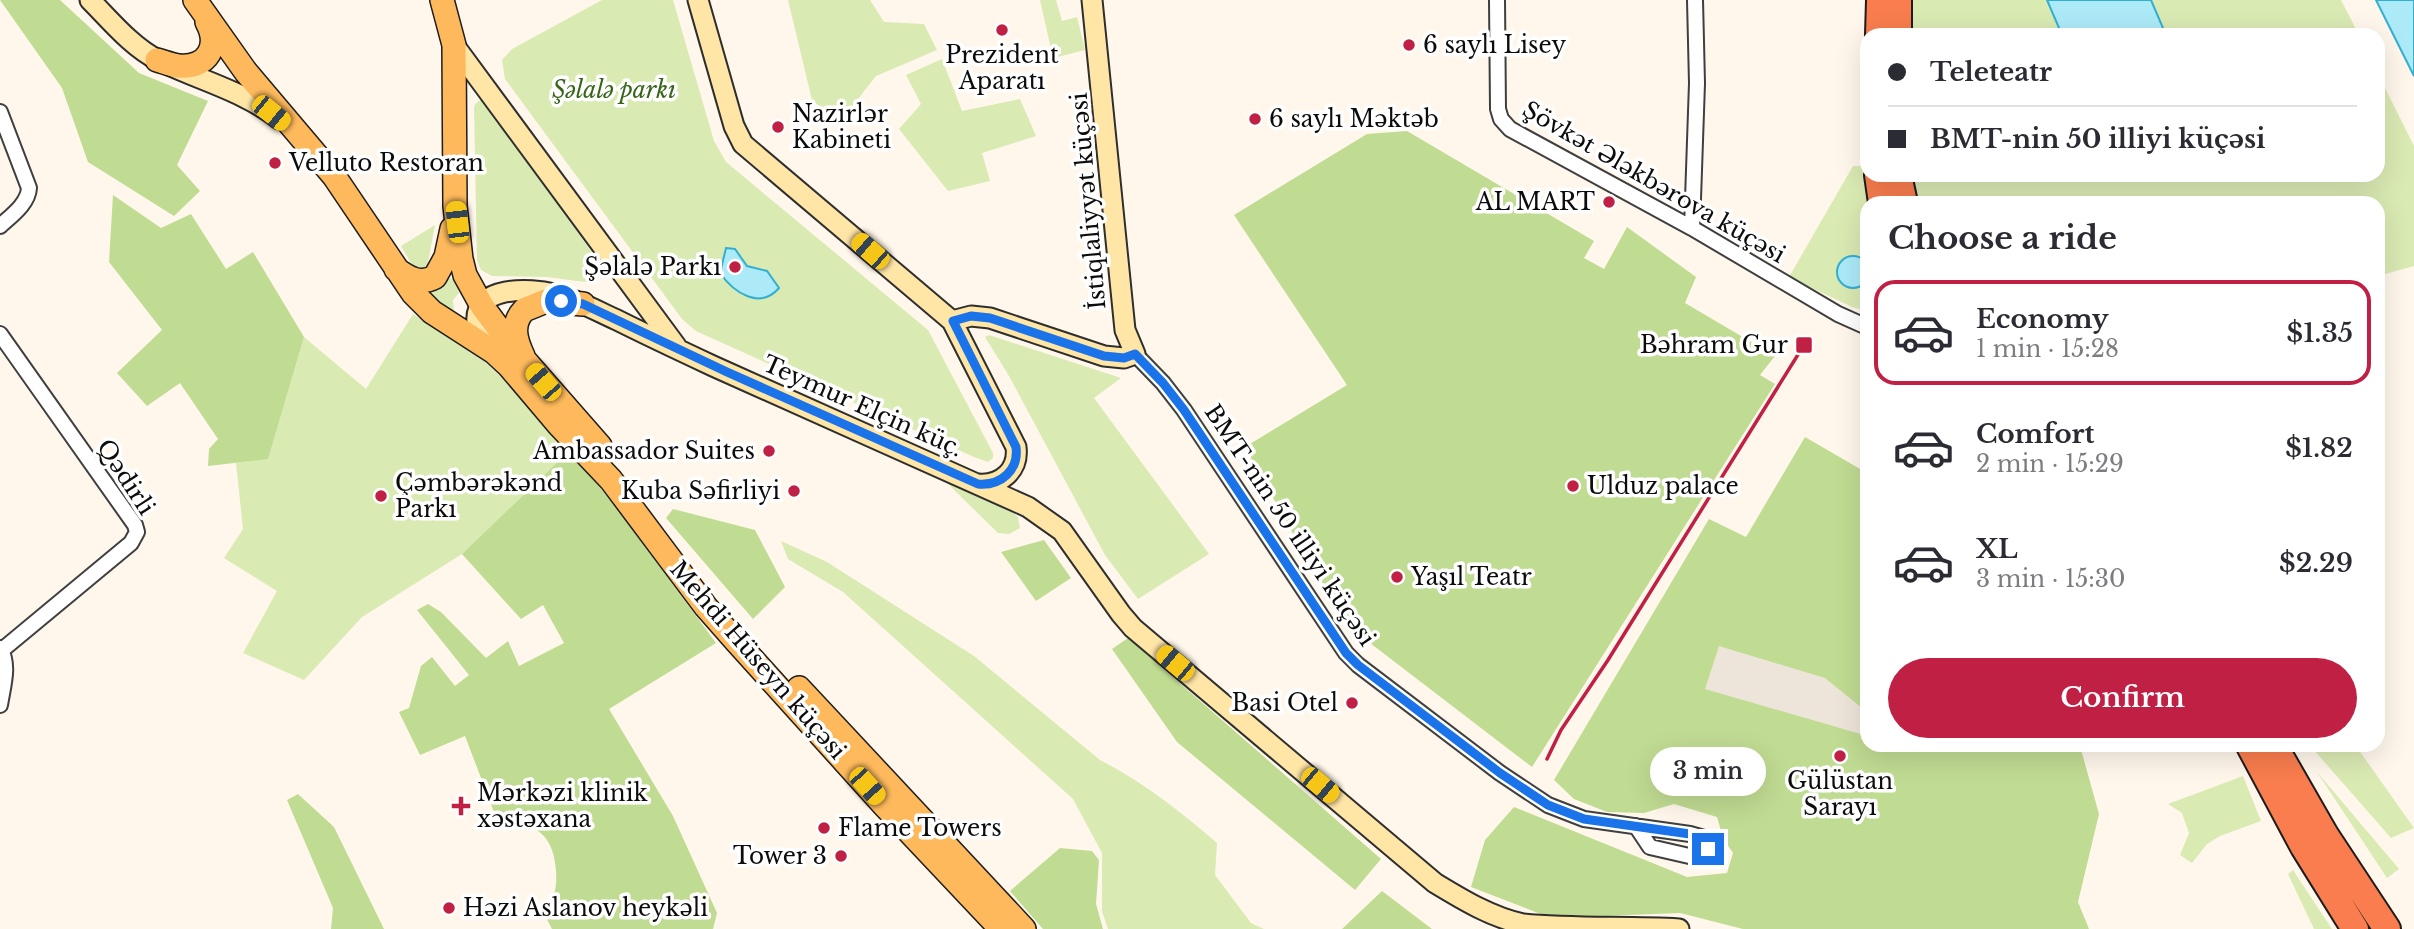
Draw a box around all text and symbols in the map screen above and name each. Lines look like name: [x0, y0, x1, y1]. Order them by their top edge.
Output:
marker: Prezident Aparatı: [994, 22, 1010, 38]
place label: 6 saylı Lisey: [1423, 31, 1566, 59]
marker: 6 saylı Lisey: [1401, 37, 1417, 53]
place label: Prezident Aparatı: [945, 41, 1059, 95]
text: Teleteatr: [1930, 56, 2052, 88]
park label: Şəlalə parkı: [552, 76, 676, 104]
street label: İstiqlaliyyət küçəsi: [1064, 91, 1111, 311]
car: [249, 92, 294, 134]
street label: Şövkət Ələkbərova küçəsi: [1518, 95, 1790, 269]
place label: Nazirlər Kabineti: [792, 100, 891, 154]
place label: 6 saylı Məktəb: [1269, 105, 1439, 133]
marker: 6 saylı Məktəb: [1247, 111, 1263, 127]
marker: Nazirlər Kabineti: [770, 119, 786, 135]
text: BMT-nin 50 illiyi küçəsi: [1930, 123, 2265, 155]
place label: Velluto Restoran: [288, 149, 484, 177]
marker: Velluto Restoran: [267, 155, 283, 171]
place label: AL MART: [1475, 188, 1596, 216]
marker: AL MART: [1601, 194, 1617, 210]
car: [445, 200, 470, 244]
text: Choose a ride: [1888, 218, 2117, 258]
car: [848, 229, 893, 273]
place label: Şəlalə Parkı: [584, 253, 721, 281]
marker: Şəlalə Parkı: [727, 259, 743, 275]
route start: [545, 285, 577, 317]
icon: car: [1892, 301, 1955, 364]
text: Economy: [1976, 303, 2109, 335]
text: $1.35: [2287, 317, 2353, 349]
place label: Bəhram Gur: [1640, 331, 1788, 359]
marker: Bəhram Gur: [1794, 335, 1814, 355]
text: 1 min · 15:28: [1976, 335, 2119, 363]
street label: Teymur Elçin küç.: [759, 349, 967, 463]
car: [522, 359, 565, 405]
street label: BMT-nin 50 illiyi küçəsi: [1199, 399, 1381, 651]
icon: car: [1892, 416, 1955, 479]
text: Comfort: [1976, 418, 2094, 450]
text: $1.82: [2285, 432, 2353, 464]
street label: Qədirli: [91, 434, 161, 520]
place label: Ambassador Suites: [532, 437, 755, 465]
marker: Ambassador Suites: [761, 443, 777, 459]
text: 2 min · 15:29: [1976, 450, 2124, 478]
place label: Çəmbərəkənd Parkı: [395, 469, 562, 523]
place label: Ulduz palace: [1587, 472, 1739, 500]
place label: Kuba Səfirliyi: [621, 477, 780, 505]
marker: Ulduz palace: [1565, 478, 1581, 494]
marker: Kuba Səfirliyi: [786, 483, 802, 499]
marker: Çəmbərəkənd Parkı: [373, 488, 389, 504]
icon: car: [1892, 531, 1955, 594]
text: XL: [1976, 533, 2018, 565]
text: $2.29: [2279, 547, 2353, 579]
street label: Mehdi Hüseyn küçəsi: [664, 555, 852, 765]
place label: Yaşıl Teatr: [1410, 563, 1532, 591]
text: 3 min · 15:30: [1976, 565, 2125, 593]
marker: Yaşıl Teatr: [1389, 569, 1405, 585]
car: [1153, 641, 1198, 685]
button: Confirm: [1888, 658, 2357, 738]
place label: Basi Otel: [1232, 689, 1338, 717]
marker: Basi Otel: [1344, 695, 1360, 711]
callout: 3 min: [1650, 748, 1766, 796]
marker: Gülüstan Sarayı: [1832, 748, 1848, 764]
text: 3 min: [1673, 757, 1743, 785]
car: [846, 763, 889, 809]
car: [1298, 763, 1343, 807]
place label: Gülüstan Sarayı: [1787, 767, 1893, 821]
place label: Mərkəzi klinik xəstəxana: [477, 779, 649, 833]
marker: Mərkəzi klinik xəstəxana: [451, 796, 471, 816]
place label: Flame Towers: [838, 814, 1002, 842]
marker: Flame Towers: [816, 820, 832, 836]
route end: [1692, 833, 1724, 865]
place label: Tower 3: [733, 842, 827, 870]
marker: Tower 3: [833, 848, 849, 864]
place label: Həzi Aslanov heykəli: [463, 894, 708, 922]
marker: Həzi Aslanov heykəli: [441, 900, 457, 916]

